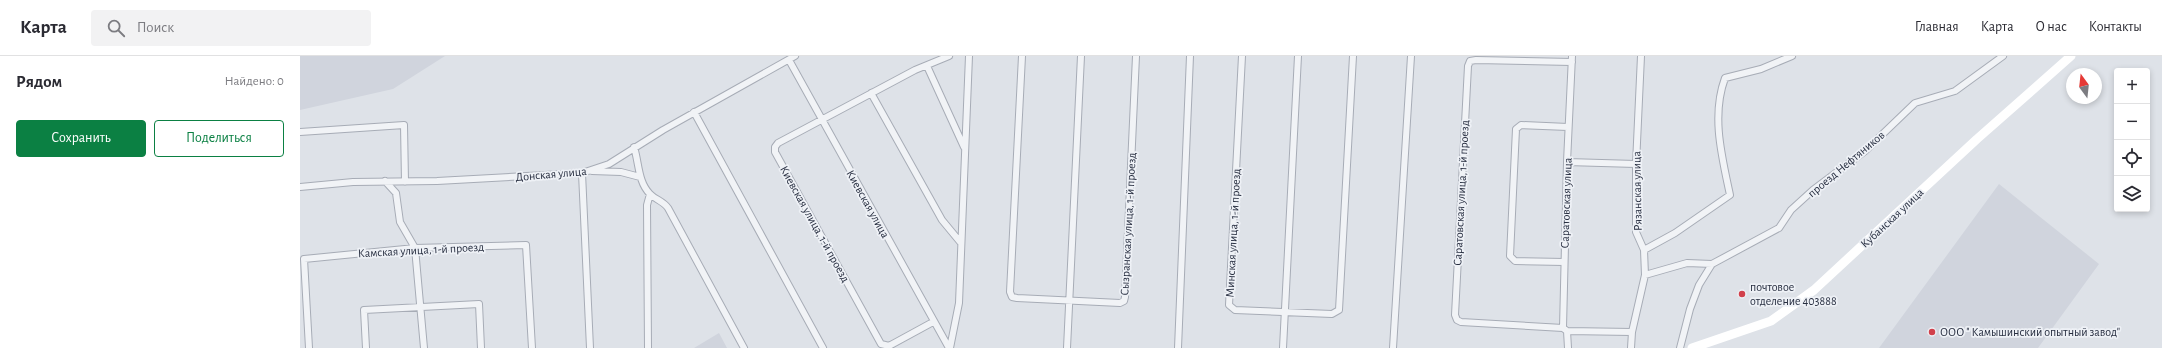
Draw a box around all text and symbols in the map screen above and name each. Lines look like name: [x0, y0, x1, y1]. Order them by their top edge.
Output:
search box: [91, 10, 371, 46]
icon: search: [105, 17, 127, 39]
text: Карта: [20, 18, 67, 37]
text: Поиск: [137, 20, 174, 35]
text: Главная: [1915, 20, 1959, 34]
text: Карта: [1981, 20, 2014, 34]
text: О нас: [2036, 20, 2067, 34]
text: Контакты: [2089, 20, 2142, 34]
north arrow: [2066, 68, 2102, 104]
map controls: [2114, 68, 2150, 212]
button: +: [2114, 68, 2150, 104]
text: Рядом: [16, 73, 62, 90]
text: Найдено: 0: [225, 75, 284, 88]
button: −: [2114, 104, 2150, 140]
button: Сохранить: [16, 120, 146, 157]
button: Поделиться: [154, 120, 284, 157]
street label: Саратовская улица, 1-й проезд: [1451, 120, 1472, 266]
street label: проезд Нефтяников: [1805, 128, 1887, 200]
button: locate: [2114, 140, 2150, 176]
street label: Рязанская улица: [1630, 150, 1645, 231]
street label: Сызранская улица, 1-й проезд: [1118, 152, 1139, 296]
street label: Саратовская улица: [1558, 157, 1575, 249]
street label: Киевская улица, 1-й проезд: [777, 164, 852, 285]
street label: Донская улица: [515, 165, 588, 184]
street label: Киевская улица: [844, 168, 892, 241]
street label: Минская улица, 1-й проезд: [1224, 168, 1243, 298]
button: layers: [2114, 176, 2150, 212]
street label: Кубанская улица: [1858, 186, 1927, 251]
street label: Камская улица, 1-й проезд: [358, 241, 485, 260]
place label: почтовое отделение 403888: [1750, 281, 1837, 307]
marker: почтовое отделение 403888: [1737, 289, 1747, 299]
place label: ООО " Камышинский опытный завод": [1940, 326, 2120, 338]
marker: ООО " Камышинский опытный завод": [1927, 327, 1937, 337]

